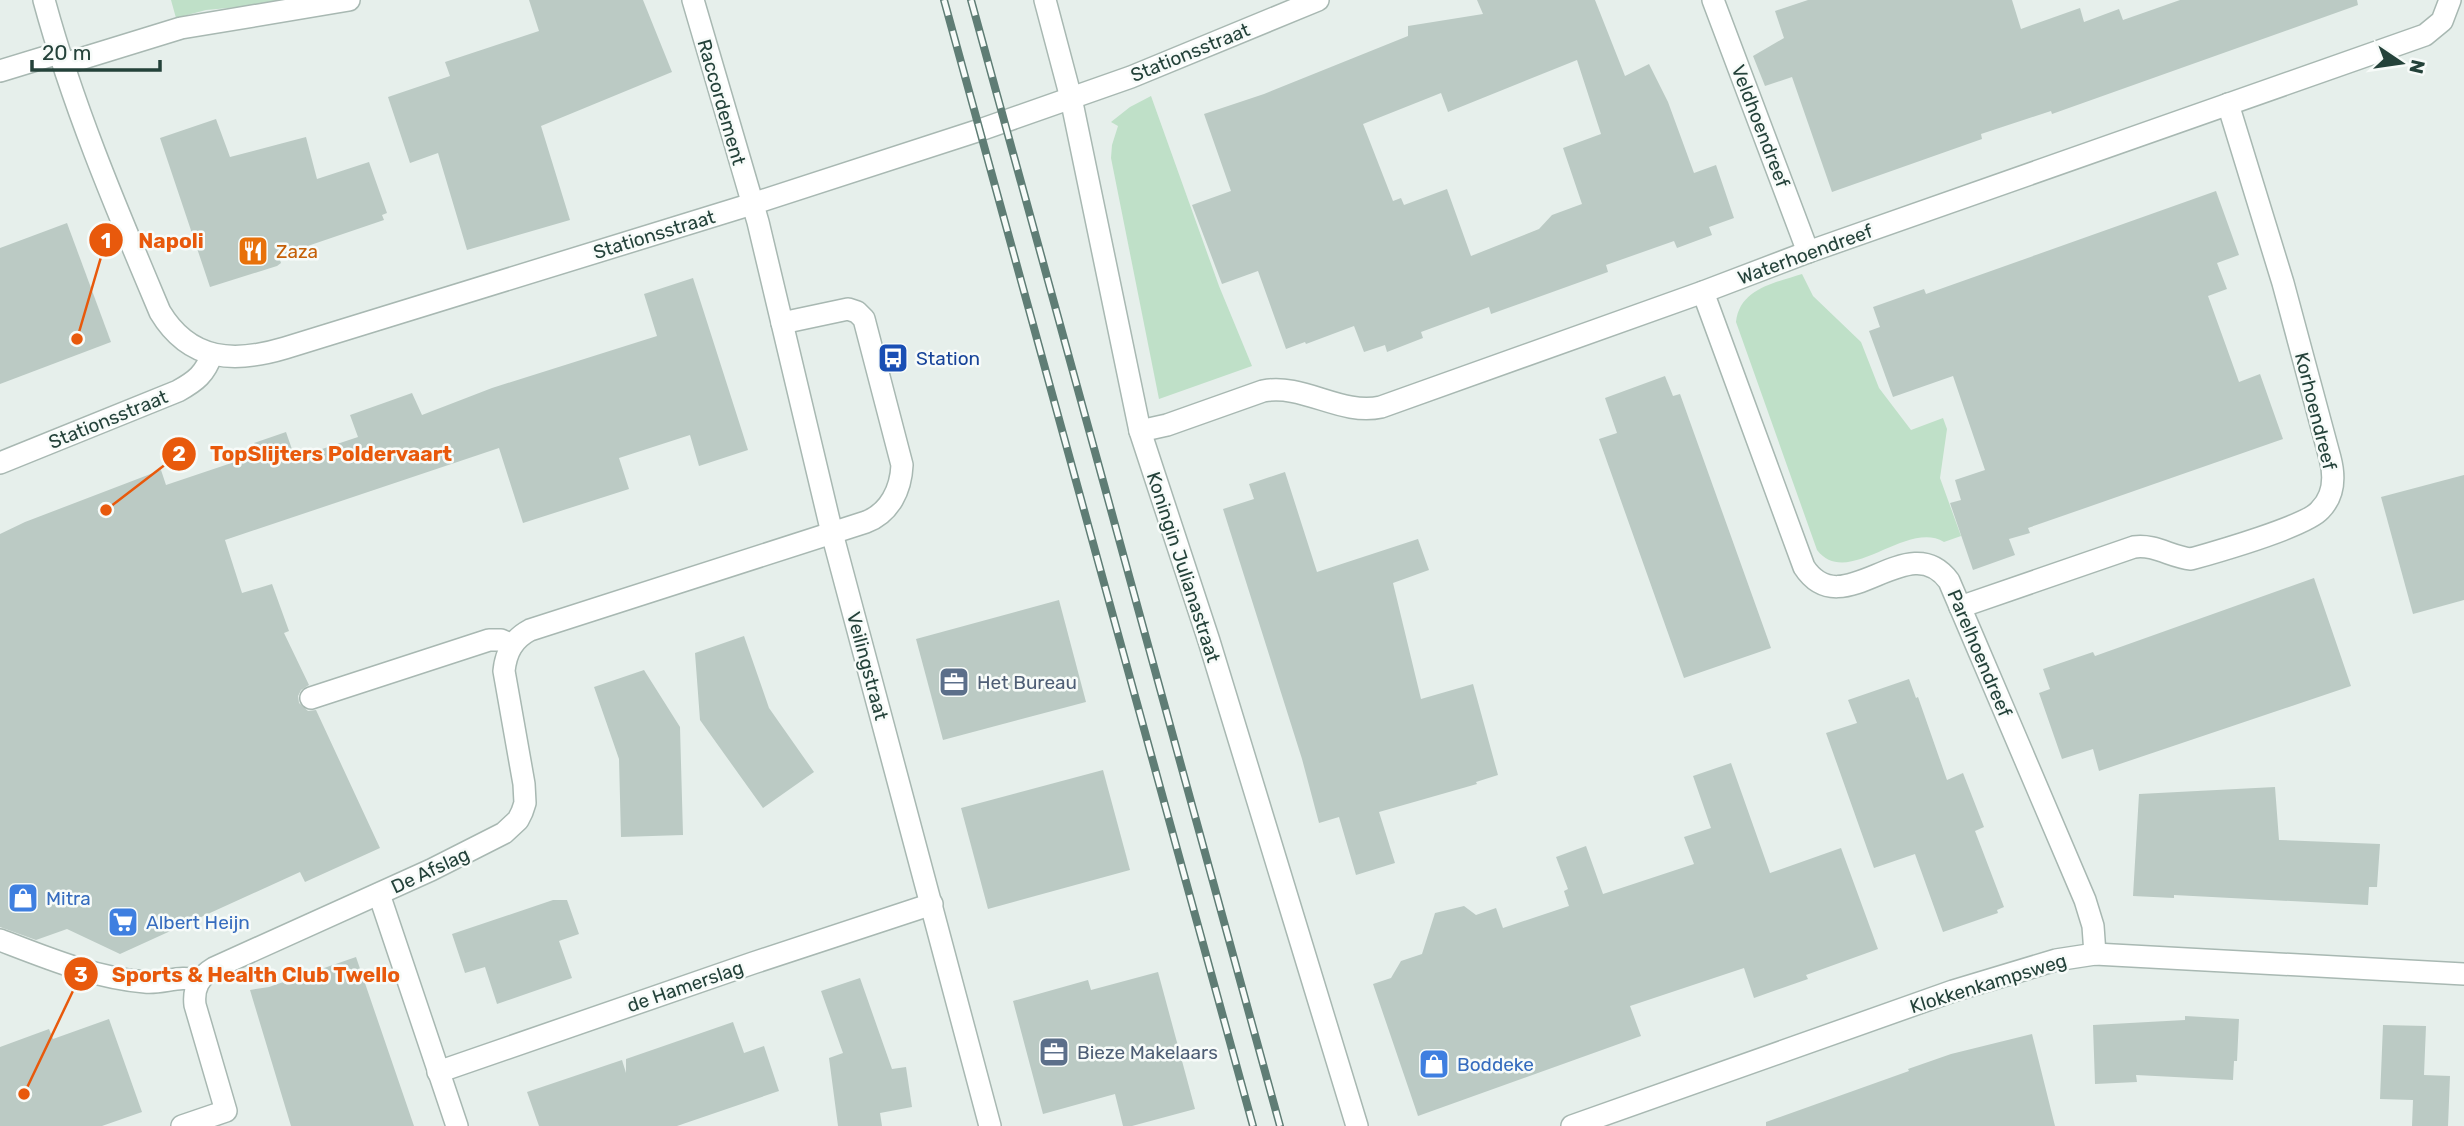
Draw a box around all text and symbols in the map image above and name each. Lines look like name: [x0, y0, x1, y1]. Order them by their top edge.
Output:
street label: Stationsstraat: [1127, 18, 1254, 87]
scale bar: [32, 28, 159, 72]
north arrow: [2366, 28, 2436, 98]
street label: Raccordement: [693, 36, 751, 168]
text: 20 m: [42, 40, 91, 65]
text: N: [2404, 57, 2430, 76]
street label: Veldhoendreef: [1727, 62, 1795, 191]
street label: Stationsstraat: [590, 205, 718, 264]
callout: Napoli: [89, 219, 218, 261]
street label: Waterhoendreef: [1735, 219, 1876, 290]
text: 1: [101, 228, 111, 253]
text: Napoli: [138, 228, 204, 253]
restaurant icon: Zaza: [236, 234, 270, 268]
place label: Zaza: [276, 240, 318, 263]
bus stop icon: Station: [876, 341, 910, 375]
place label: Station: [916, 347, 980, 370]
street label: Korhoendreef: [2290, 350, 2341, 473]
street label: Stationsstraat: [45, 385, 172, 454]
callout: TopSlijters Poldervaart: [161, 433, 466, 475]
text: 2: [172, 441, 186, 466]
text: TopSlijters Poldervaart: [210, 441, 452, 466]
street label: Koningin Julianastraat: [1142, 469, 1225, 666]
street label: Parelhoendreef: [1942, 586, 2017, 721]
street label: Veilingstraat: [842, 609, 893, 723]
office icon: Het Bureau: [937, 665, 971, 699]
place label: Het Bureau: [977, 671, 1077, 694]
street label: De Afslag: [387, 842, 473, 899]
shop icon: Mitra: [6, 881, 40, 915]
place label: Mitra: [46, 887, 91, 910]
supermarket icon: Albert Heijn: [106, 905, 140, 939]
place label: Albert Heijn: [146, 911, 250, 934]
street label: Klokkenkampsweg: [1907, 949, 2069, 1018]
callout: Sports & Health Club Twello: [63, 953, 415, 995]
street label: de Hamerslag: [624, 956, 746, 1017]
text: 3: [74, 962, 88, 987]
text: Sports & Health Club Twello: [112, 962, 400, 987]
office icon: Bieze Makelaars: [1037, 1035, 1071, 1069]
place label: Bieze Makelaars: [1077, 1041, 1218, 1064]
shop icon: Boddeke: [1417, 1047, 1451, 1081]
place label: Boddeke: [1457, 1053, 1534, 1076]

